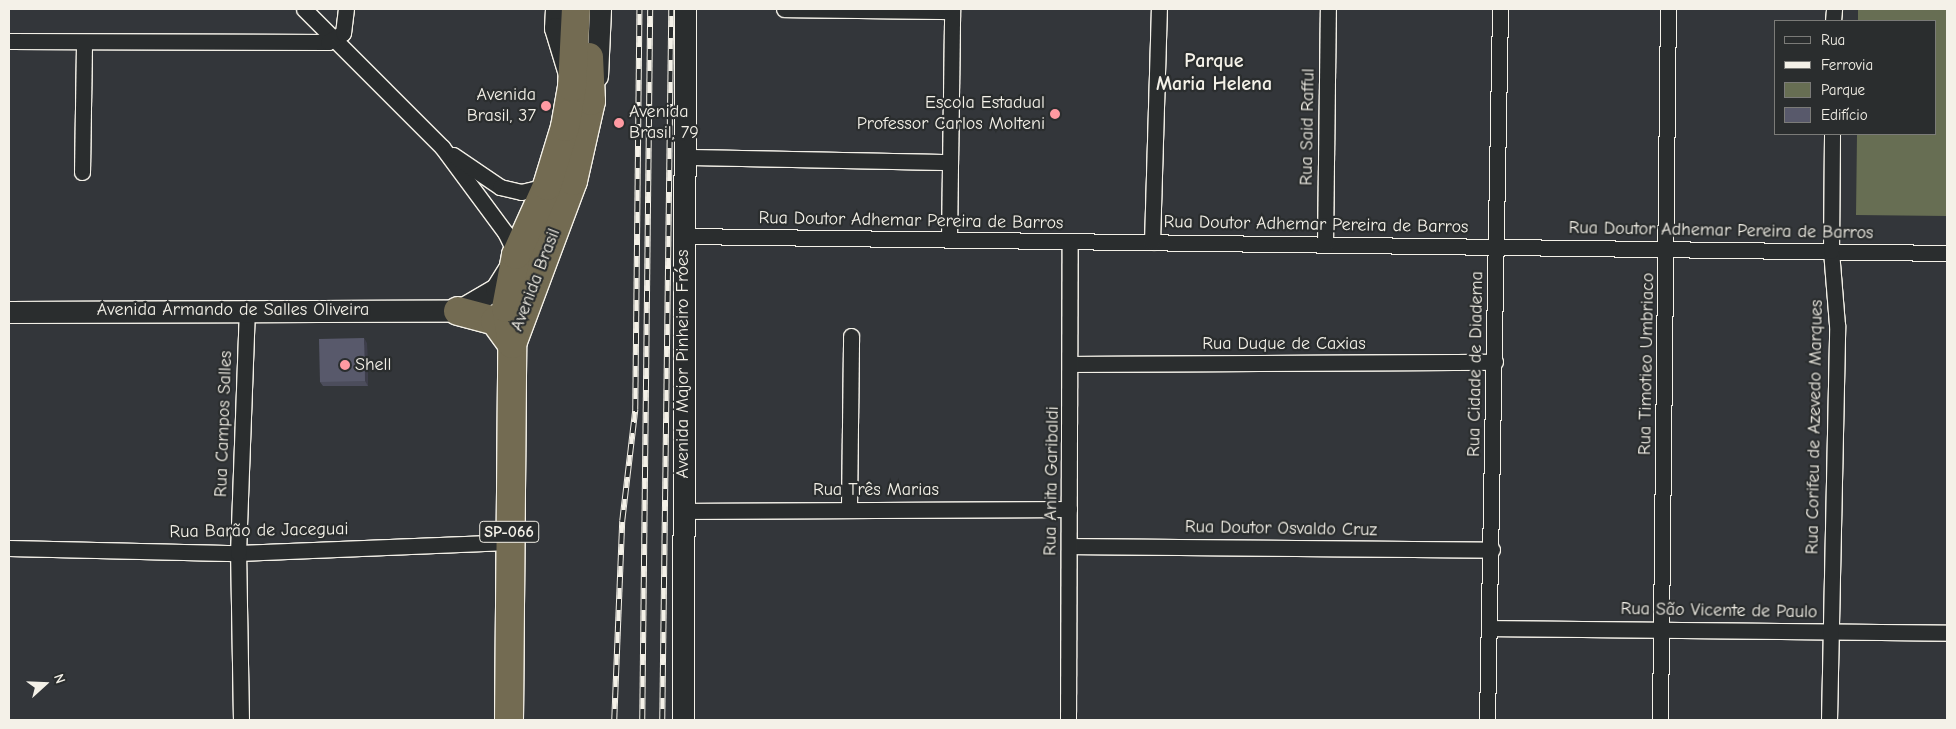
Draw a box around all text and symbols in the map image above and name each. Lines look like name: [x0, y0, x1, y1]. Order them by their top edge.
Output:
legend: [1774, 20, 1936, 135]
text: Rua: [1821, 31, 1845, 49]
district label: Parque Maria Helena: [1156, 49, 1272, 96]
text: Ferrovia: [1821, 56, 1873, 74]
street label: Rua Said Rafful: [1296, 68, 1320, 186]
text: Parque: [1821, 81, 1865, 99]
place label: Avenida Brasil, 37: [467, 85, 536, 128]
place label: Escola Estadual Professor Carlos Molteni: [857, 93, 1045, 136]
marker: Avenida Brasil, 37: [540, 100, 552, 112]
place label: Avenida Brasil, 79: [629, 102, 699, 144]
text: Edifício: [1821, 106, 1868, 124]
marker: Escola Estadual Professor Carlos Molteni: [1049, 108, 1061, 120]
marker: Avenida Brasil, 79: [613, 117, 625, 129]
street label: Rua Doutor Adhemar Pereira de Barros: [758, 208, 1064, 234]
street label: Rua Doutor Adhemar Pereira de Barros: [1163, 212, 1469, 238]
street label: Rua Doutor Adhemar Pereira de Barros: [1568, 218, 1874, 244]
street label: Avenida Brasil: [507, 226, 565, 334]
street label: Avenida Major Pinheiro Fróes: [672, 249, 694, 479]
street label: Rua Cidade de Diadema: [1464, 271, 1488, 457]
street label: Rua Timotieo Umbriaco: [1635, 273, 1659, 455]
street label: Avenida Armando de Salles Oliveira: [97, 299, 369, 321]
street label: Rua Corifeu de Azevedo Marques: [1802, 299, 1828, 555]
street label: Rua Duque de Caxias: [1202, 333, 1366, 355]
street label: Rua Campos Salles: [211, 350, 237, 498]
place label: Shell: [355, 354, 391, 376]
marker: Shell: [339, 359, 351, 371]
street label: Rua Anita Garibaldi: [1040, 406, 1064, 556]
street label: Rua Três Marias: [813, 479, 939, 501]
street label: Rua Doutor Osvaldo Cruz: [1185, 517, 1377, 541]
road number: SP-066: [479, 518, 539, 546]
street label: Rua Barão de Jaceguai: [169, 519, 349, 543]
street label: Rua São Vicente de Paulo: [1620, 598, 1818, 624]
north arrow: [20, 659, 70, 709]
text: N: [50, 671, 69, 686]

